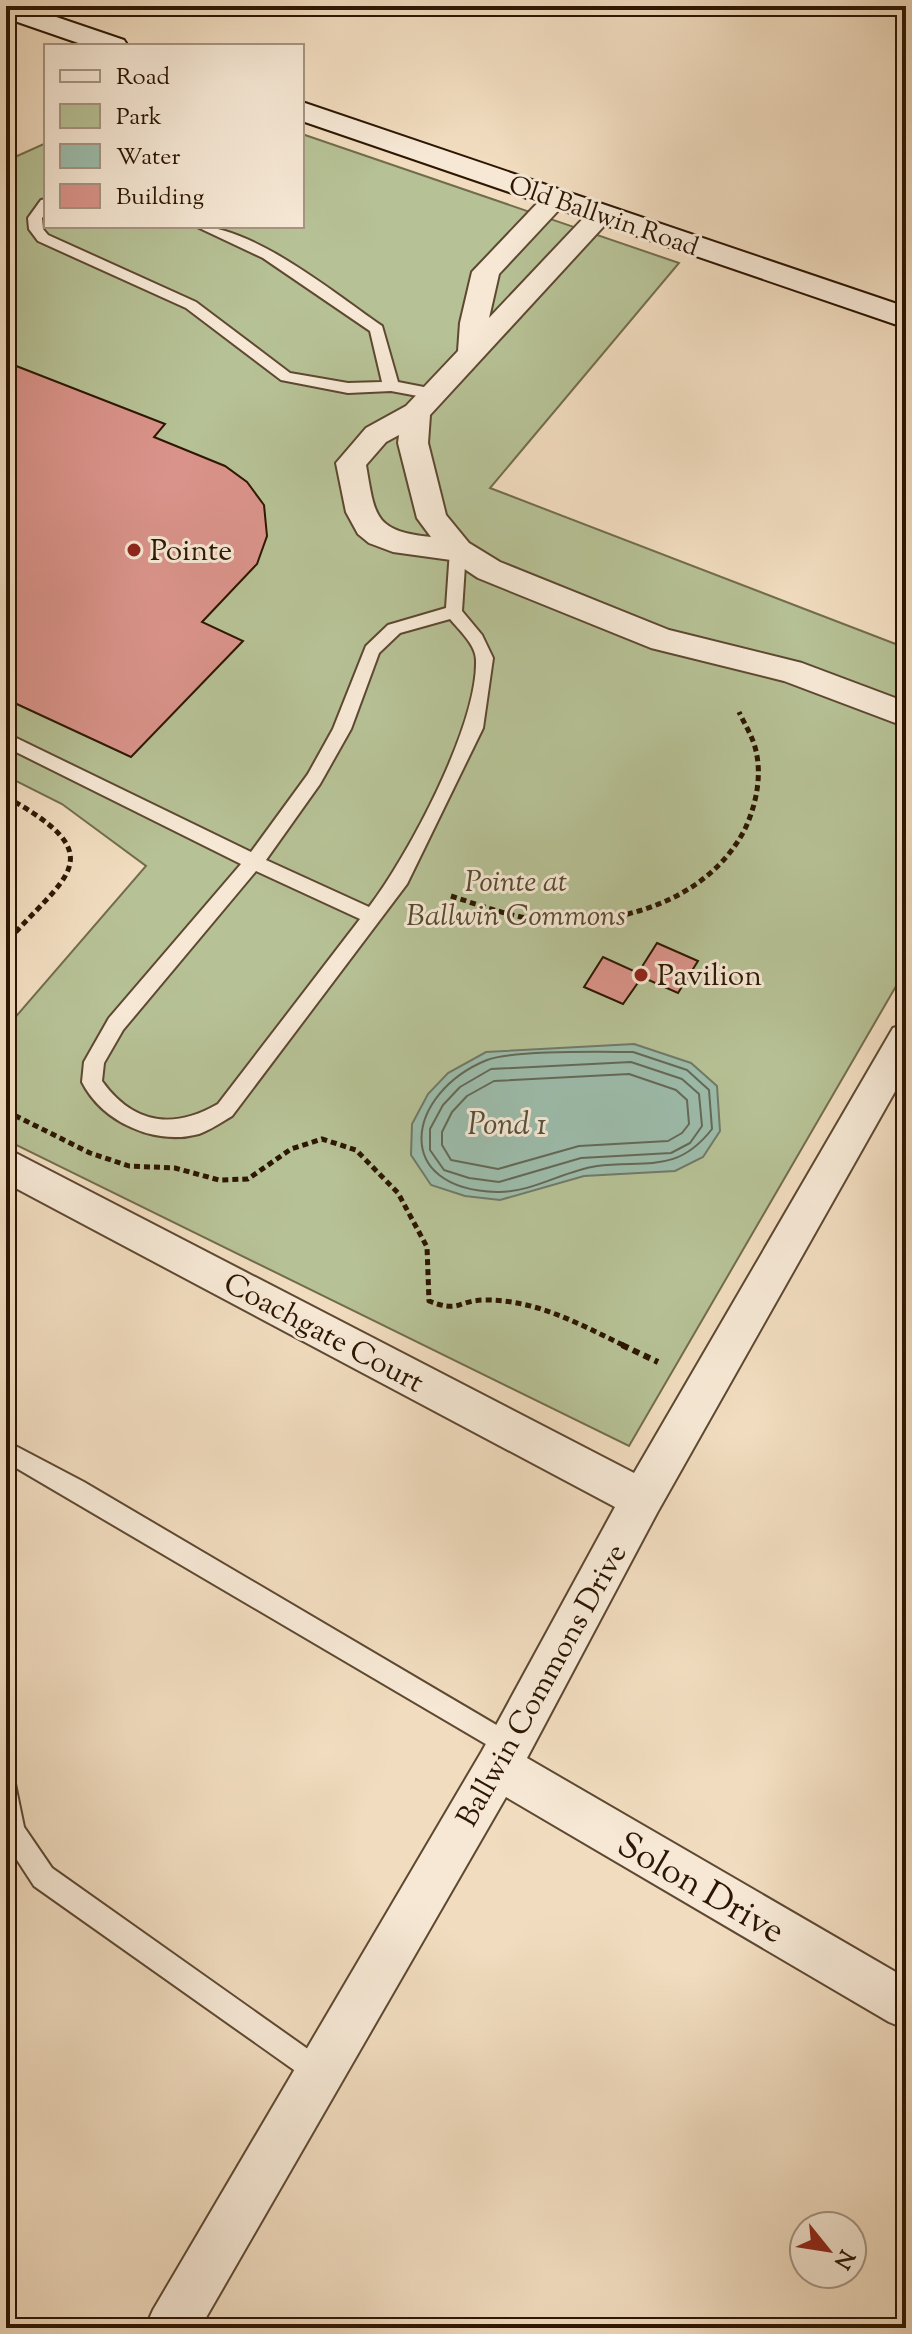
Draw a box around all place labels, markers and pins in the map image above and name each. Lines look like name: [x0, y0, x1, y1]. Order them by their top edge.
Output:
place label: Pointe: [150, 531, 232, 574]
marker: Pointe: [125, 541, 143, 559]
place label: Pavilion: [657, 956, 762, 999]
marker: Pavilion: [632, 966, 650, 984]

